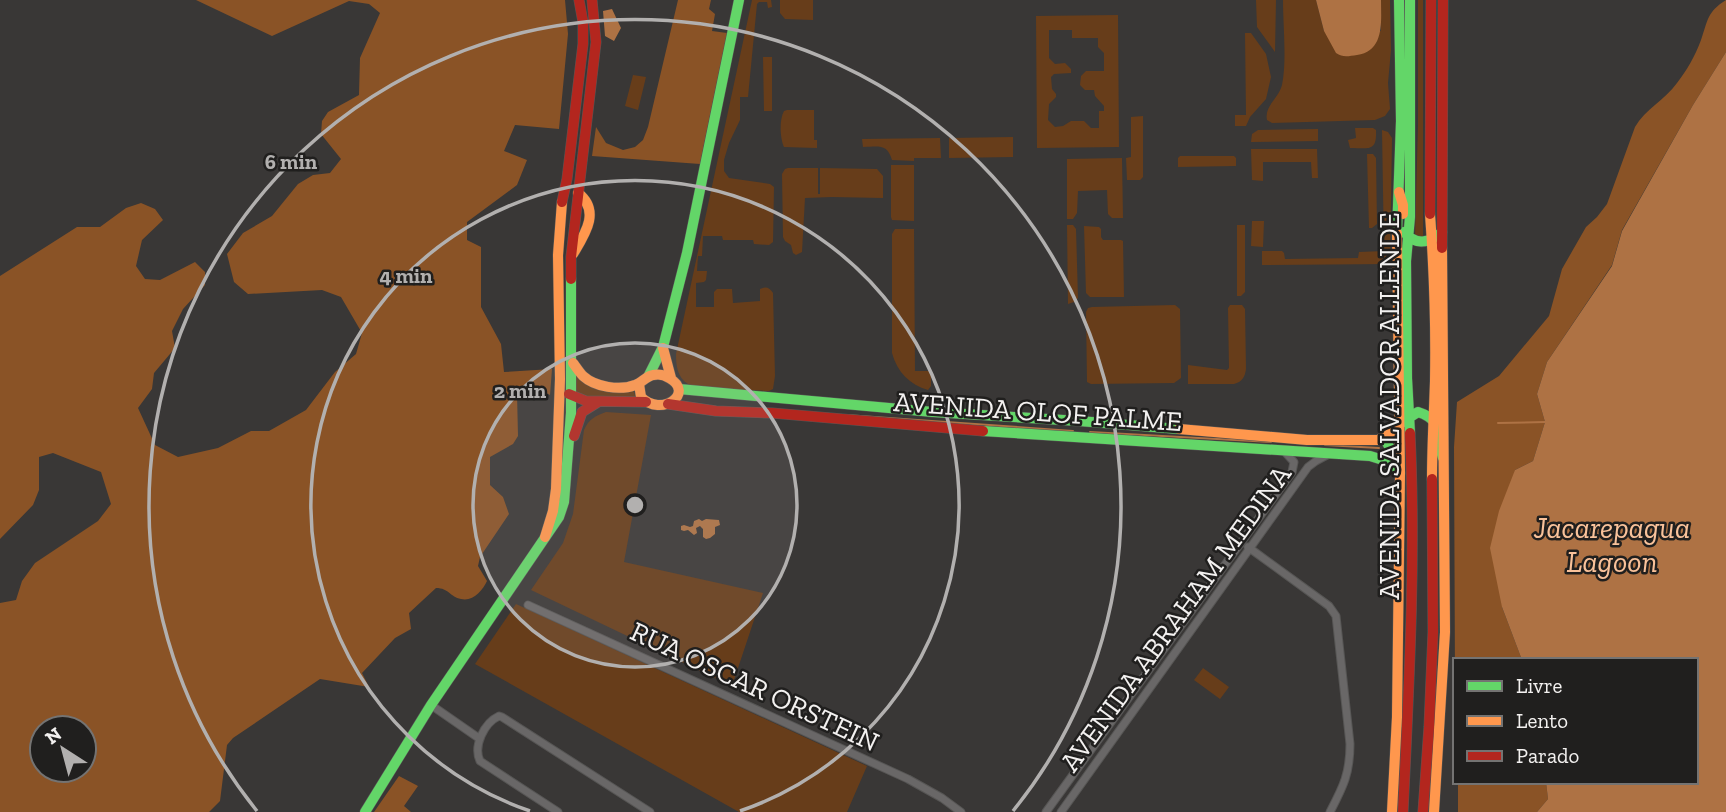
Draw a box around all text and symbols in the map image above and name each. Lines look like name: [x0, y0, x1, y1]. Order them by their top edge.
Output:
text: 6 min: [265, 149, 318, 174]
street label: AVENIDA SALVADOR ALLENDE: [1373, 212, 1406, 600]
text: 4 min: [379, 263, 433, 288]
text: 2 min: [494, 378, 547, 403]
street label: AVENIDA OLOF PALME: [893, 385, 1183, 438]
street label: AVENIDA ABRAHAM MEDINA: [1053, 458, 1298, 778]
centre of rings: [623, 493, 647, 517]
water label: Jacarepagua Lagoon: [1533, 510, 1690, 580]
street label: RUA OSCAR ORSTEIN: [625, 614, 884, 759]
legend: [1453, 658, 1698, 784]
text: Livre: [1516, 673, 1563, 698]
text: Lento: [1516, 708, 1568, 733]
north arrow: [28, 714, 98, 784]
text: N: [41, 722, 66, 749]
text: Parado: [1516, 743, 1579, 768]

